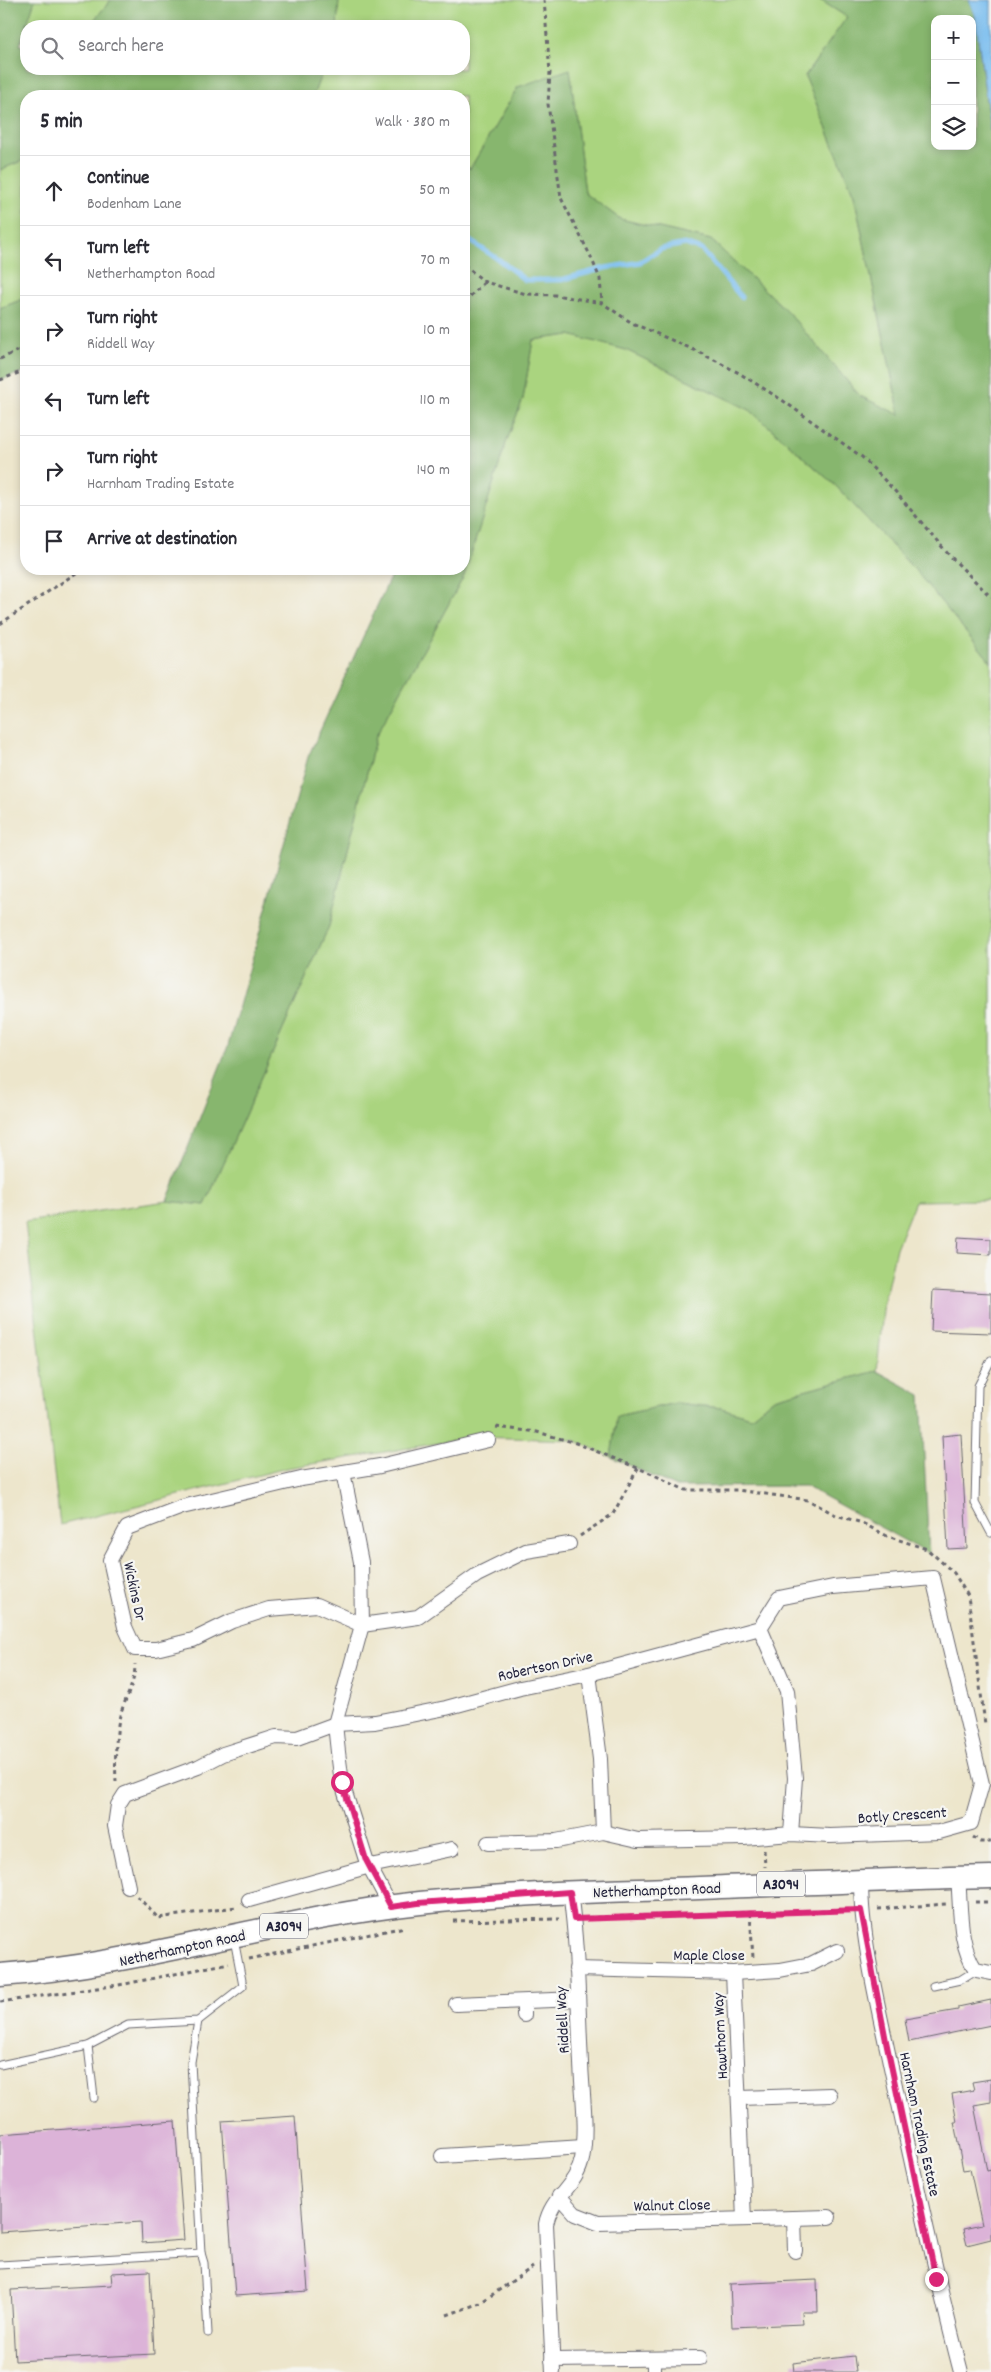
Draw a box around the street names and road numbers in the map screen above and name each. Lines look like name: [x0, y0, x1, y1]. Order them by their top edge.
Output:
street label: Wickins Dr: [116, 1560, 151, 1623]
street label: Robertson Drive: [496, 1646, 595, 1689]
street label: Botly Crescent: [857, 1802, 947, 1831]
road number: A3094: [757, 1872, 805, 1896]
street label: Netherhampton Road: [593, 1878, 722, 1905]
road number: A3094: [260, 1914, 308, 1938]
street label: Netherhampton Road: [117, 1925, 248, 1974]
street label: Maple Close: [673, 1945, 745, 1968]
street label: Riddell Way: [550, 1985, 577, 2054]
street label: Hawthorn Way: [708, 1992, 735, 2080]
street label: Harnham Trading Estate: [892, 2050, 945, 2199]
street label: Walnut Close: [633, 2194, 711, 2219]

